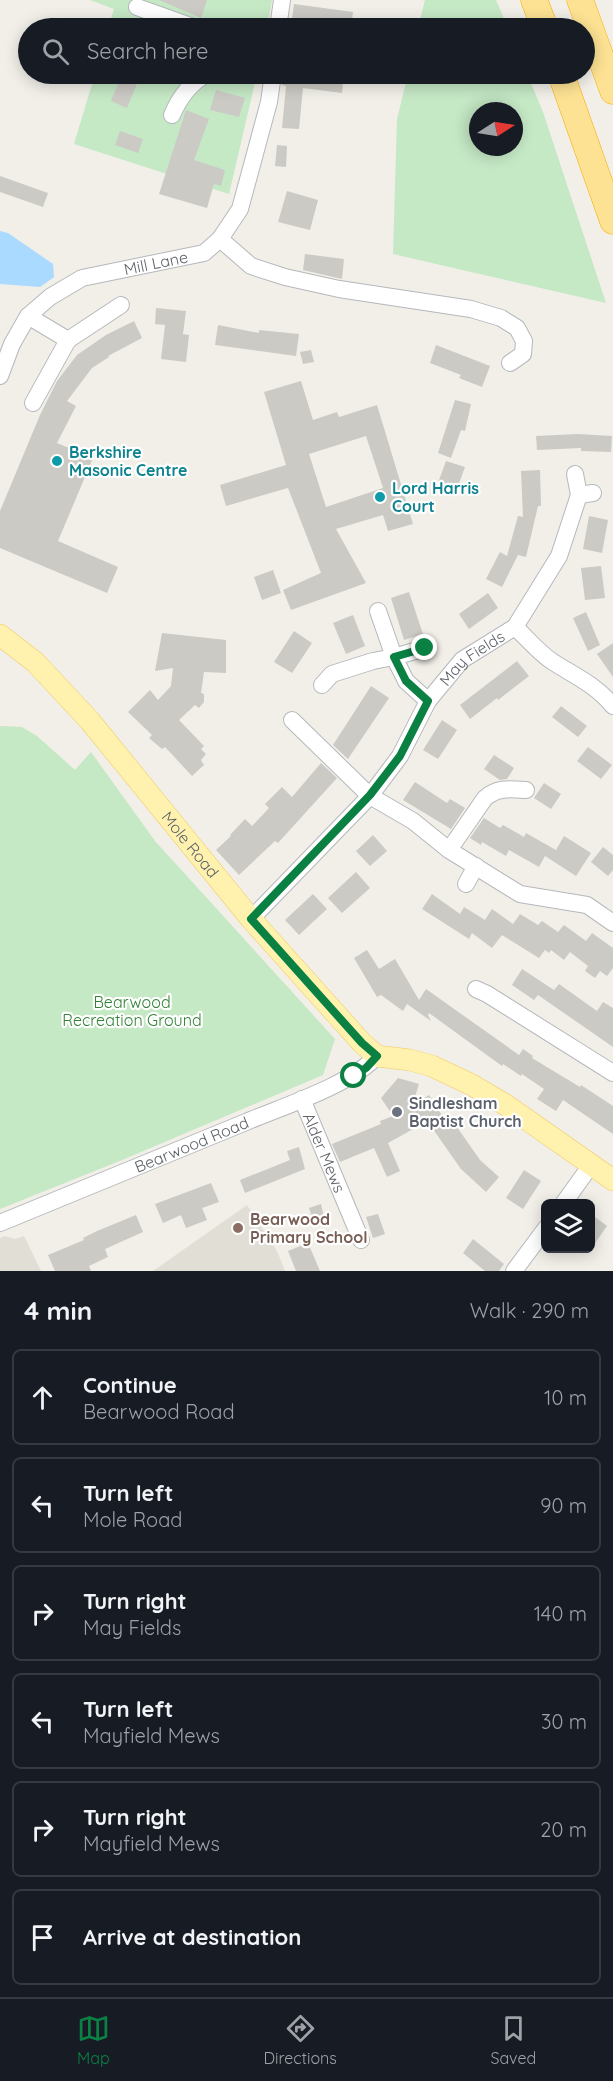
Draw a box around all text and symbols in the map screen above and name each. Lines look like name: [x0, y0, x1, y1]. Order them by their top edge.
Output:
search box: [18, 18, 595, 84]
icon: search: [39, 35, 72, 68]
text: Search here: [87, 37, 208, 65]
north arrow: [469, 102, 523, 156]
street label: Mill Lane: [122, 247, 190, 279]
place label: Berkshire Masonic Centre: [69, 442, 188, 480]
marker: Berkshire Masonic Centre: [50, 454, 64, 468]
place label: Lord Harris Court: [392, 478, 479, 516]
marker: Lord Harris Court: [373, 490, 387, 504]
street label: May Fields: [435, 626, 508, 690]
route end: [411, 634, 437, 660]
street label: Mole Road: [158, 807, 223, 882]
park label: Bearwood Recreation Ground: [62, 992, 202, 1030]
route start: [340, 1062, 366, 1088]
place label: Sindlesham Baptist Church: [409, 1093, 522, 1131]
marker: Sindlesham Baptist Church: [390, 1105, 404, 1119]
street label: Alder Mews: [299, 1109, 350, 1196]
street label: Bearwood Road: [132, 1112, 251, 1177]
map controls: [541, 1199, 595, 1253]
button: layers: [541, 1199, 595, 1253]
place label: Bearwood Primary School: [250, 1209, 368, 1247]
marker: Bearwood Primary School: [231, 1221, 245, 1235]
text: 4 min: [24, 1294, 92, 1327]
text: Walk · 290 m: [470, 1298, 589, 1323]
text: Continue: [83, 1371, 177, 1399]
icon: ahead: [26, 1381, 59, 1414]
text: 10 m: [544, 1385, 587, 1410]
text: Bearwood Road: [83, 1399, 235, 1424]
text: Turn left: [83, 1479, 173, 1507]
icon: left: [26, 1489, 59, 1522]
text: 90 m: [540, 1493, 587, 1518]
text: Mole Road: [83, 1507, 182, 1532]
text: Turn right: [83, 1587, 187, 1615]
icon: right: [26, 1597, 59, 1630]
text: 140 m: [534, 1601, 587, 1626]
text: May Fields: [83, 1615, 181, 1640]
text: Turn left: [83, 1695, 173, 1723]
icon: left: [26, 1705, 59, 1738]
text: 30 m: [541, 1709, 587, 1734]
text: Mayfield Mews: [83, 1723, 220, 1748]
text: Turn right: [83, 1803, 187, 1831]
icon: right: [26, 1813, 59, 1846]
text: 20 m: [540, 1817, 587, 1842]
text: Mayfield Mews: [83, 1831, 220, 1856]
icon: arrive: [26, 1921, 59, 1954]
text: Arrive at destination: [83, 1923, 301, 1951]
tab: Map: [77, 2012, 110, 2068]
tab: Directions: [264, 2012, 337, 2068]
tab: Saved: [491, 2012, 536, 2068]

